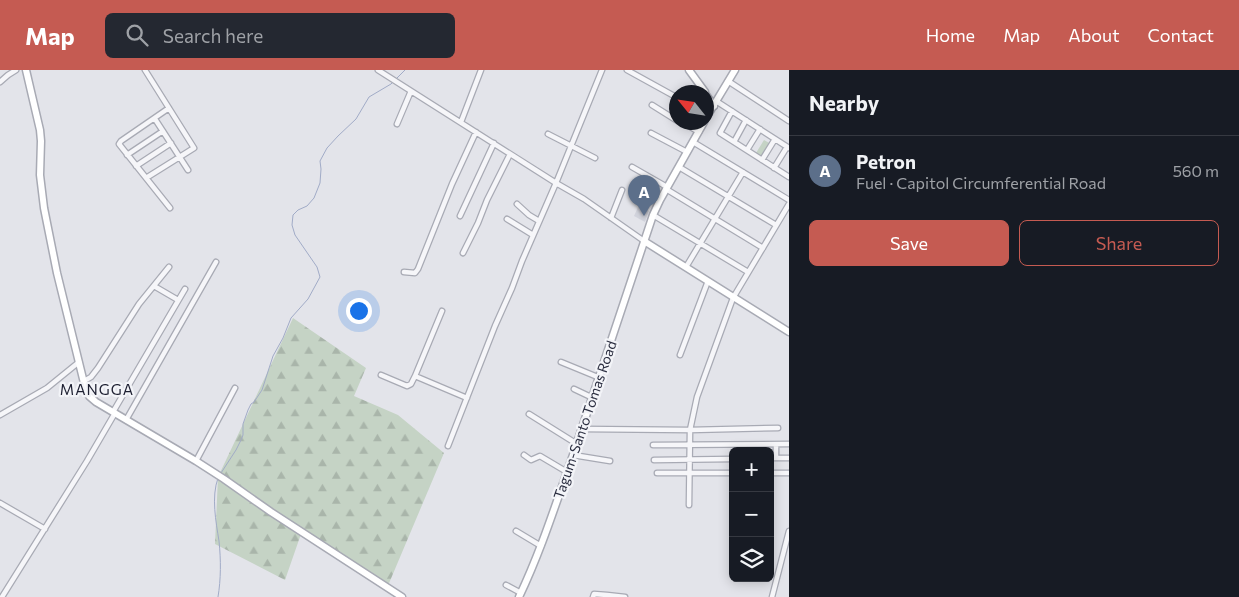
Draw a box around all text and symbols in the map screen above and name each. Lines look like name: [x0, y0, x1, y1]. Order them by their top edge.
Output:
search box: [105, 13, 455, 58]
text: Map: [25, 21, 75, 50]
icon: search: [123, 21, 151, 49]
text: Search here: [163, 24, 263, 47]
text: Home: [926, 24, 975, 46]
text: Map: [1003, 24, 1040, 46]
text: About: [1068, 24, 1120, 46]
text: Contact: [1148, 24, 1214, 46]
north arrow: [669, 85, 714, 130]
text: Nearby: [809, 90, 879, 115]
text: Petron: [856, 150, 916, 173]
text: A: [819, 161, 831, 180]
text: 560 m: [1173, 161, 1219, 180]
text: Fuel · Capitol Circumferential Road: [856, 173, 1106, 192]
pin: A: [628, 175, 660, 216]
button: Save: [809, 220, 1009, 266]
button: Share: [1019, 220, 1219, 266]
your location: [346, 298, 372, 324]
street label: Tagum-Santo Tomas Road: [549, 338, 620, 501]
district label: MANGGA: [60, 380, 134, 398]
map controls: [729, 447, 774, 582]
button: +: [729, 447, 774, 492]
button: −: [729, 492, 774, 537]
button: layers: [729, 537, 774, 582]

